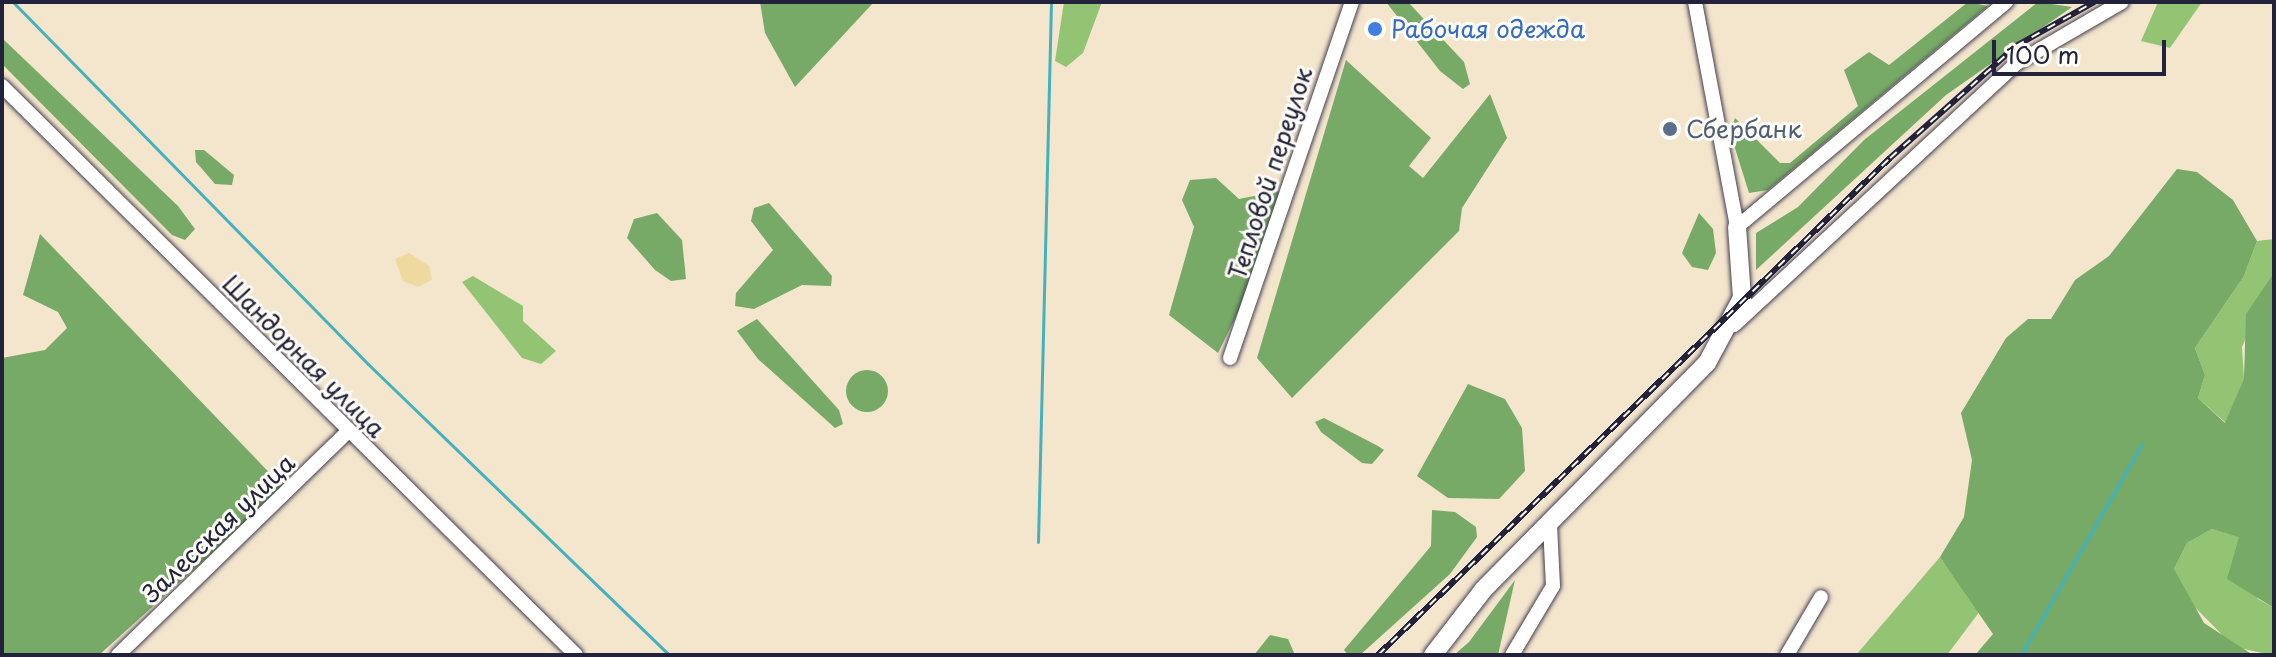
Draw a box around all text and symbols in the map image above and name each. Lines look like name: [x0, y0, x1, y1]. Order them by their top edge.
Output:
place label: Рабочая одежда: [1391, 15, 1585, 43]
marker: Рабочая одежда: [1366, 20, 1384, 38]
scale bar: [1996, 24, 2170, 74]
text: 100 m: [2006, 36, 2079, 72]
street label: Тепловой переулок: [1222, 64, 1318, 282]
place label: Сбербанк: [1686, 115, 1802, 143]
marker: Сбербанк: [1661, 120, 1679, 138]
street label: Шандорная улица: [216, 268, 392, 444]
street label: Залесская улица: [135, 447, 301, 609]

